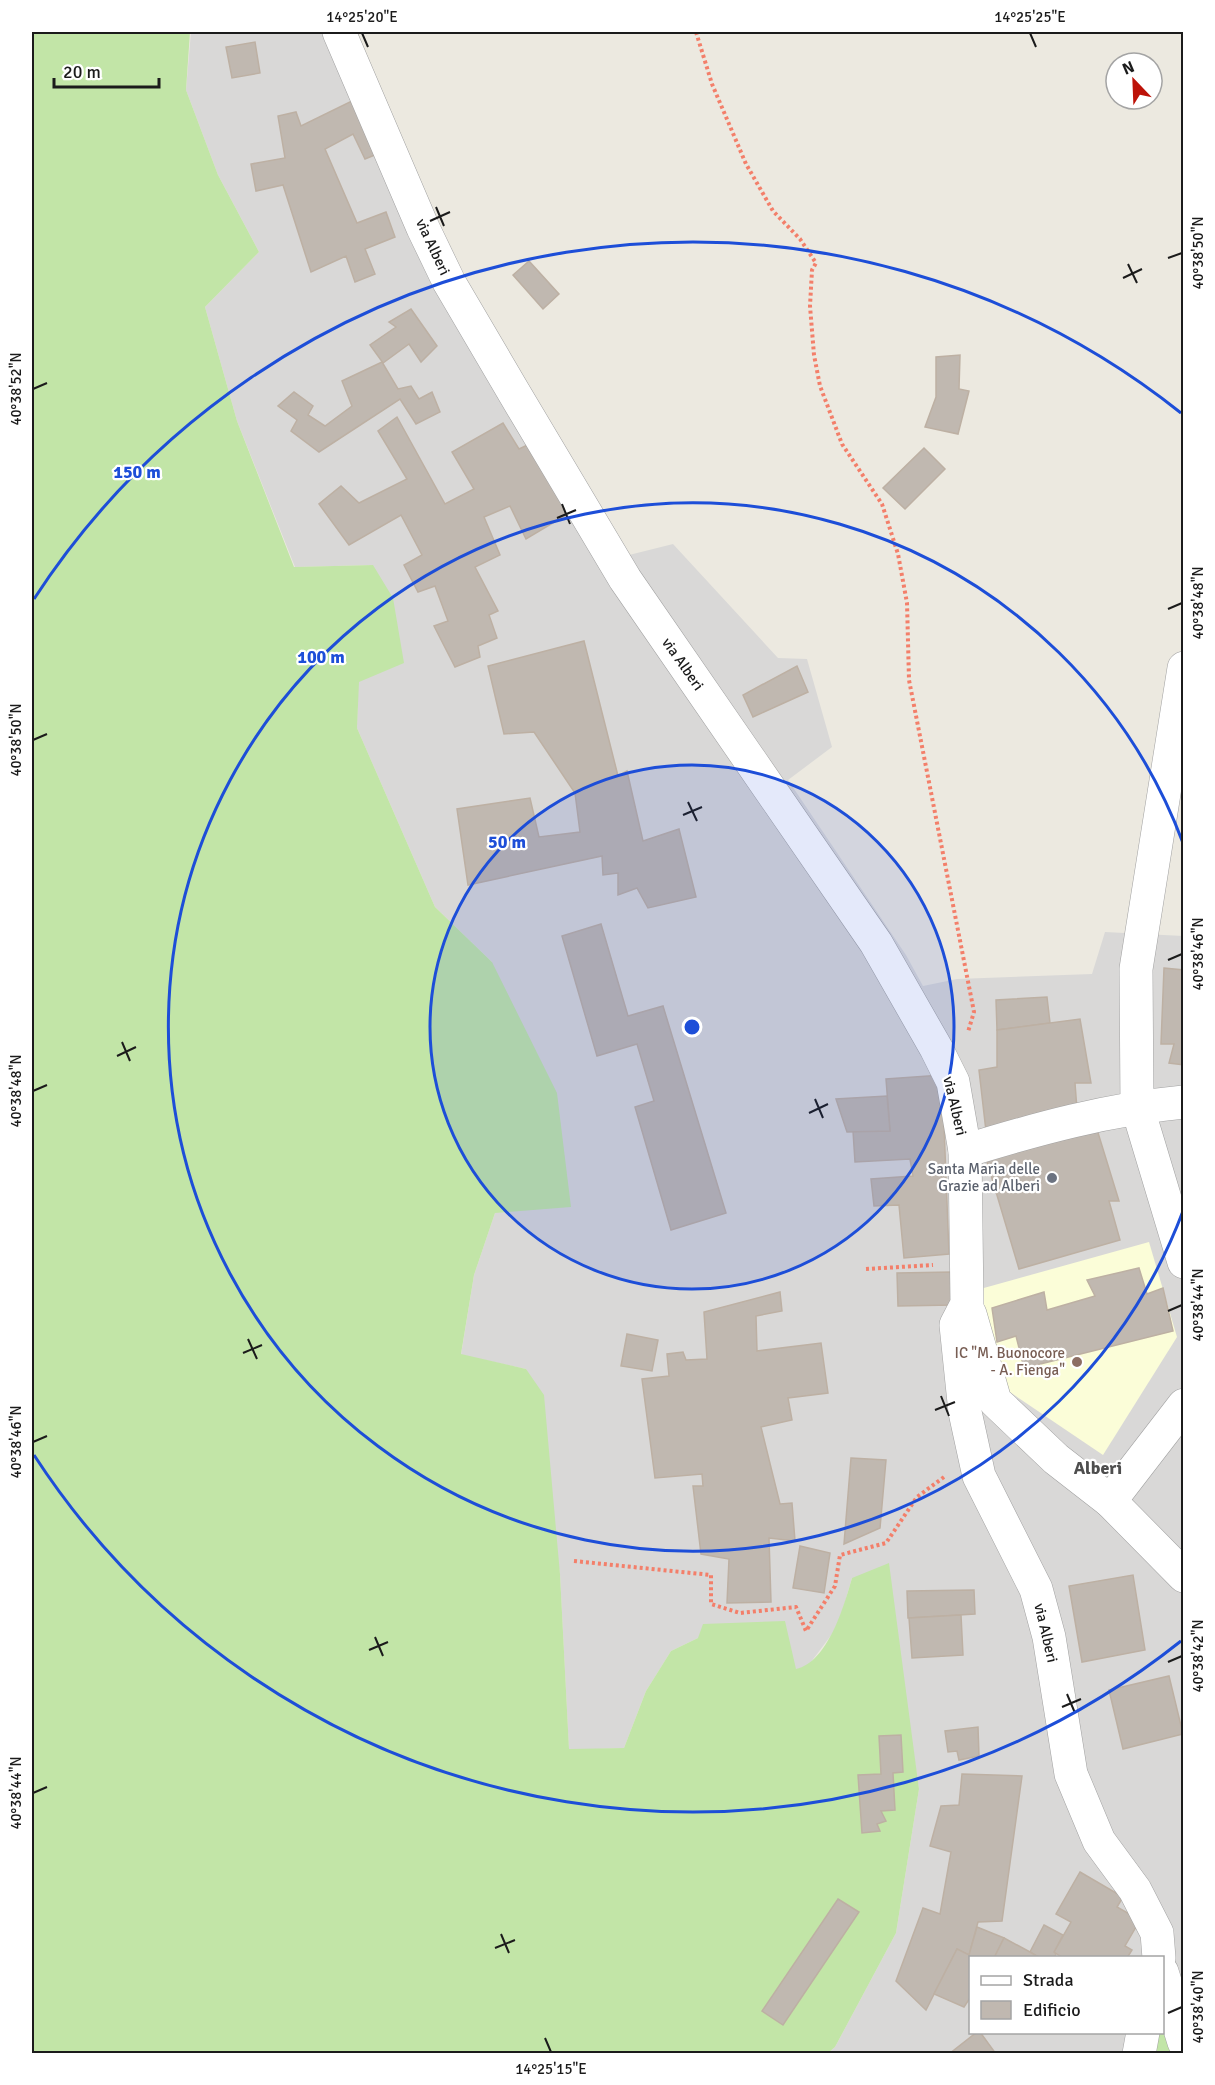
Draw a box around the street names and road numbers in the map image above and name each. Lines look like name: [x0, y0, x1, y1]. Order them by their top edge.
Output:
street label: via Alberi: [412, 216, 454, 278]
street label: via Alberi: [658, 634, 708, 694]
street label: via Alberi: [939, 1075, 971, 1137]
street label: via Alberi: [1030, 1602, 1062, 1664]

